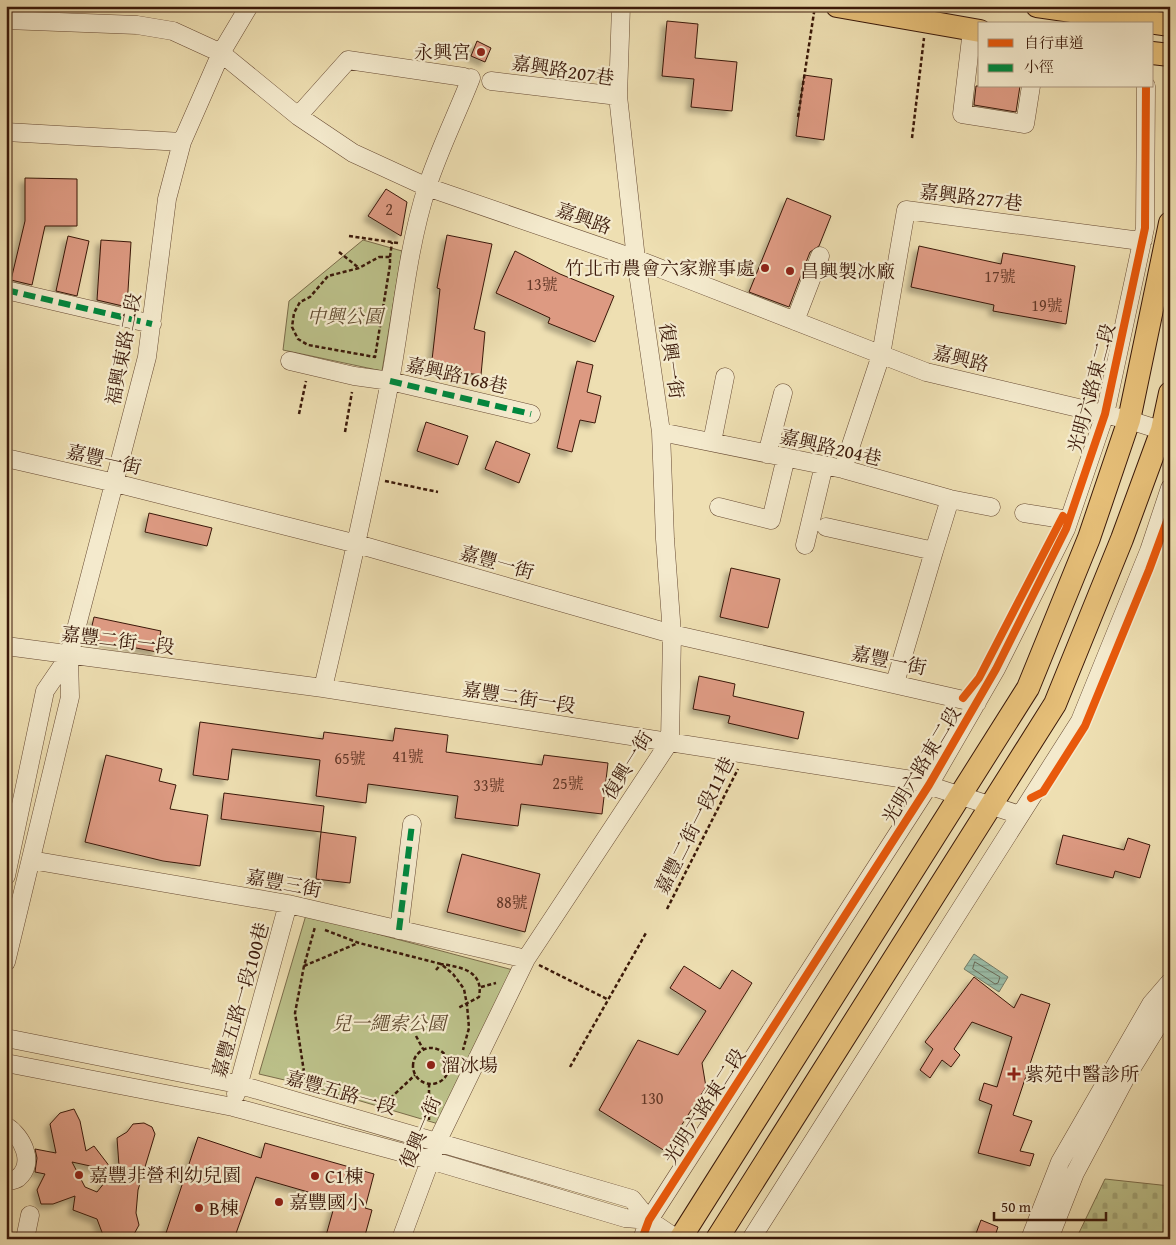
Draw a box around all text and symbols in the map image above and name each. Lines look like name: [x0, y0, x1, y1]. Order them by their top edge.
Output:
legend: [978, 22, 1154, 88]
text: 自行車道: [1024, 32, 1084, 53]
place label: 永興宮: [414, 38, 471, 66]
marker: 永興宮: [475, 46, 487, 58]
street label: 嘉興路207巷: [510, 48, 616, 92]
text: 小徑: [1024, 56, 1054, 77]
street label: 嘉興路277巷: [918, 177, 1024, 217]
street label: 嘉興路: [552, 195, 616, 241]
house number: 2: [385, 197, 393, 221]
place label: 竹北市農會六家辦事處: [565, 254, 755, 282]
place label: 昌興製冰廠: [800, 257, 895, 285]
marker: 竹北市農會六家辦事處: [759, 262, 771, 274]
house number: 17號: [984, 264, 1016, 288]
marker: 昌興製冰廠: [784, 265, 796, 277]
house number: 13號: [526, 272, 558, 296]
street label: 福興東路二段: [98, 290, 148, 408]
house number: 19號: [1031, 293, 1063, 317]
park label: 中興公園: [307, 302, 386, 330]
street label: 光明六路東二段: [1060, 320, 1122, 456]
street label: 復興一街: [653, 321, 691, 401]
street label: 嘉興路: [930, 338, 992, 378]
street label: 嘉興路168巷: [403, 350, 511, 400]
street label: 嘉興路204巷: [777, 422, 885, 472]
street label: 嘉豐一街: [64, 437, 144, 481]
street label: 嘉豐一街: [457, 538, 537, 586]
street label: 嘉豐二街一段: [60, 619, 176, 661]
street label: 嘉豐一街: [849, 638, 929, 682]
street label: 嘉豐二街一段: [461, 674, 577, 720]
street label: 光明六路東二段: [875, 701, 967, 829]
street label: 復興一街: [595, 725, 659, 805]
house number: 41號: [392, 744, 424, 768]
house number: 65號: [334, 746, 366, 770]
street label: 嘉豐二街一段11巷: [647, 751, 741, 899]
house number: 25號: [552, 771, 584, 795]
house number: 33號: [473, 773, 505, 797]
street label: 嘉豐三街: [244, 862, 324, 904]
house number: 88號: [496, 890, 528, 914]
street label: 嘉豐五路一段100巷: [204, 919, 276, 1081]
park label: 兒一繩索公園: [332, 1009, 449, 1037]
street label: 光明六路東二段: [656, 1043, 752, 1169]
place label: 溜冰場: [441, 1051, 498, 1079]
marker: 溜冰場: [425, 1059, 437, 1071]
place label: 紫苑中醫診所: [1025, 1060, 1139, 1088]
street label: 嘉豐五路一段: [282, 1063, 400, 1121]
marker: 紫苑中醫診所: [1007, 1067, 1021, 1081]
house number: 130: [640, 1086, 664, 1110]
street label: 復興一街: [392, 1092, 448, 1172]
place label: 嘉豐非營利幼兒園: [89, 1161, 241, 1189]
place label: C1棟: [325, 1162, 363, 1190]
marker: 嘉豐非營利幼兒園: [73, 1169, 85, 1181]
marker: C1棟: [309, 1170, 321, 1182]
place label: 嘉豐國小: [289, 1188, 365, 1216]
scale bar: [994, 1190, 1106, 1222]
place label: B棟: [209, 1194, 239, 1222]
marker: 嘉豐國小: [273, 1196, 285, 1208]
text: 50 m: [1001, 1196, 1032, 1217]
marker: B棟: [193, 1202, 205, 1214]

